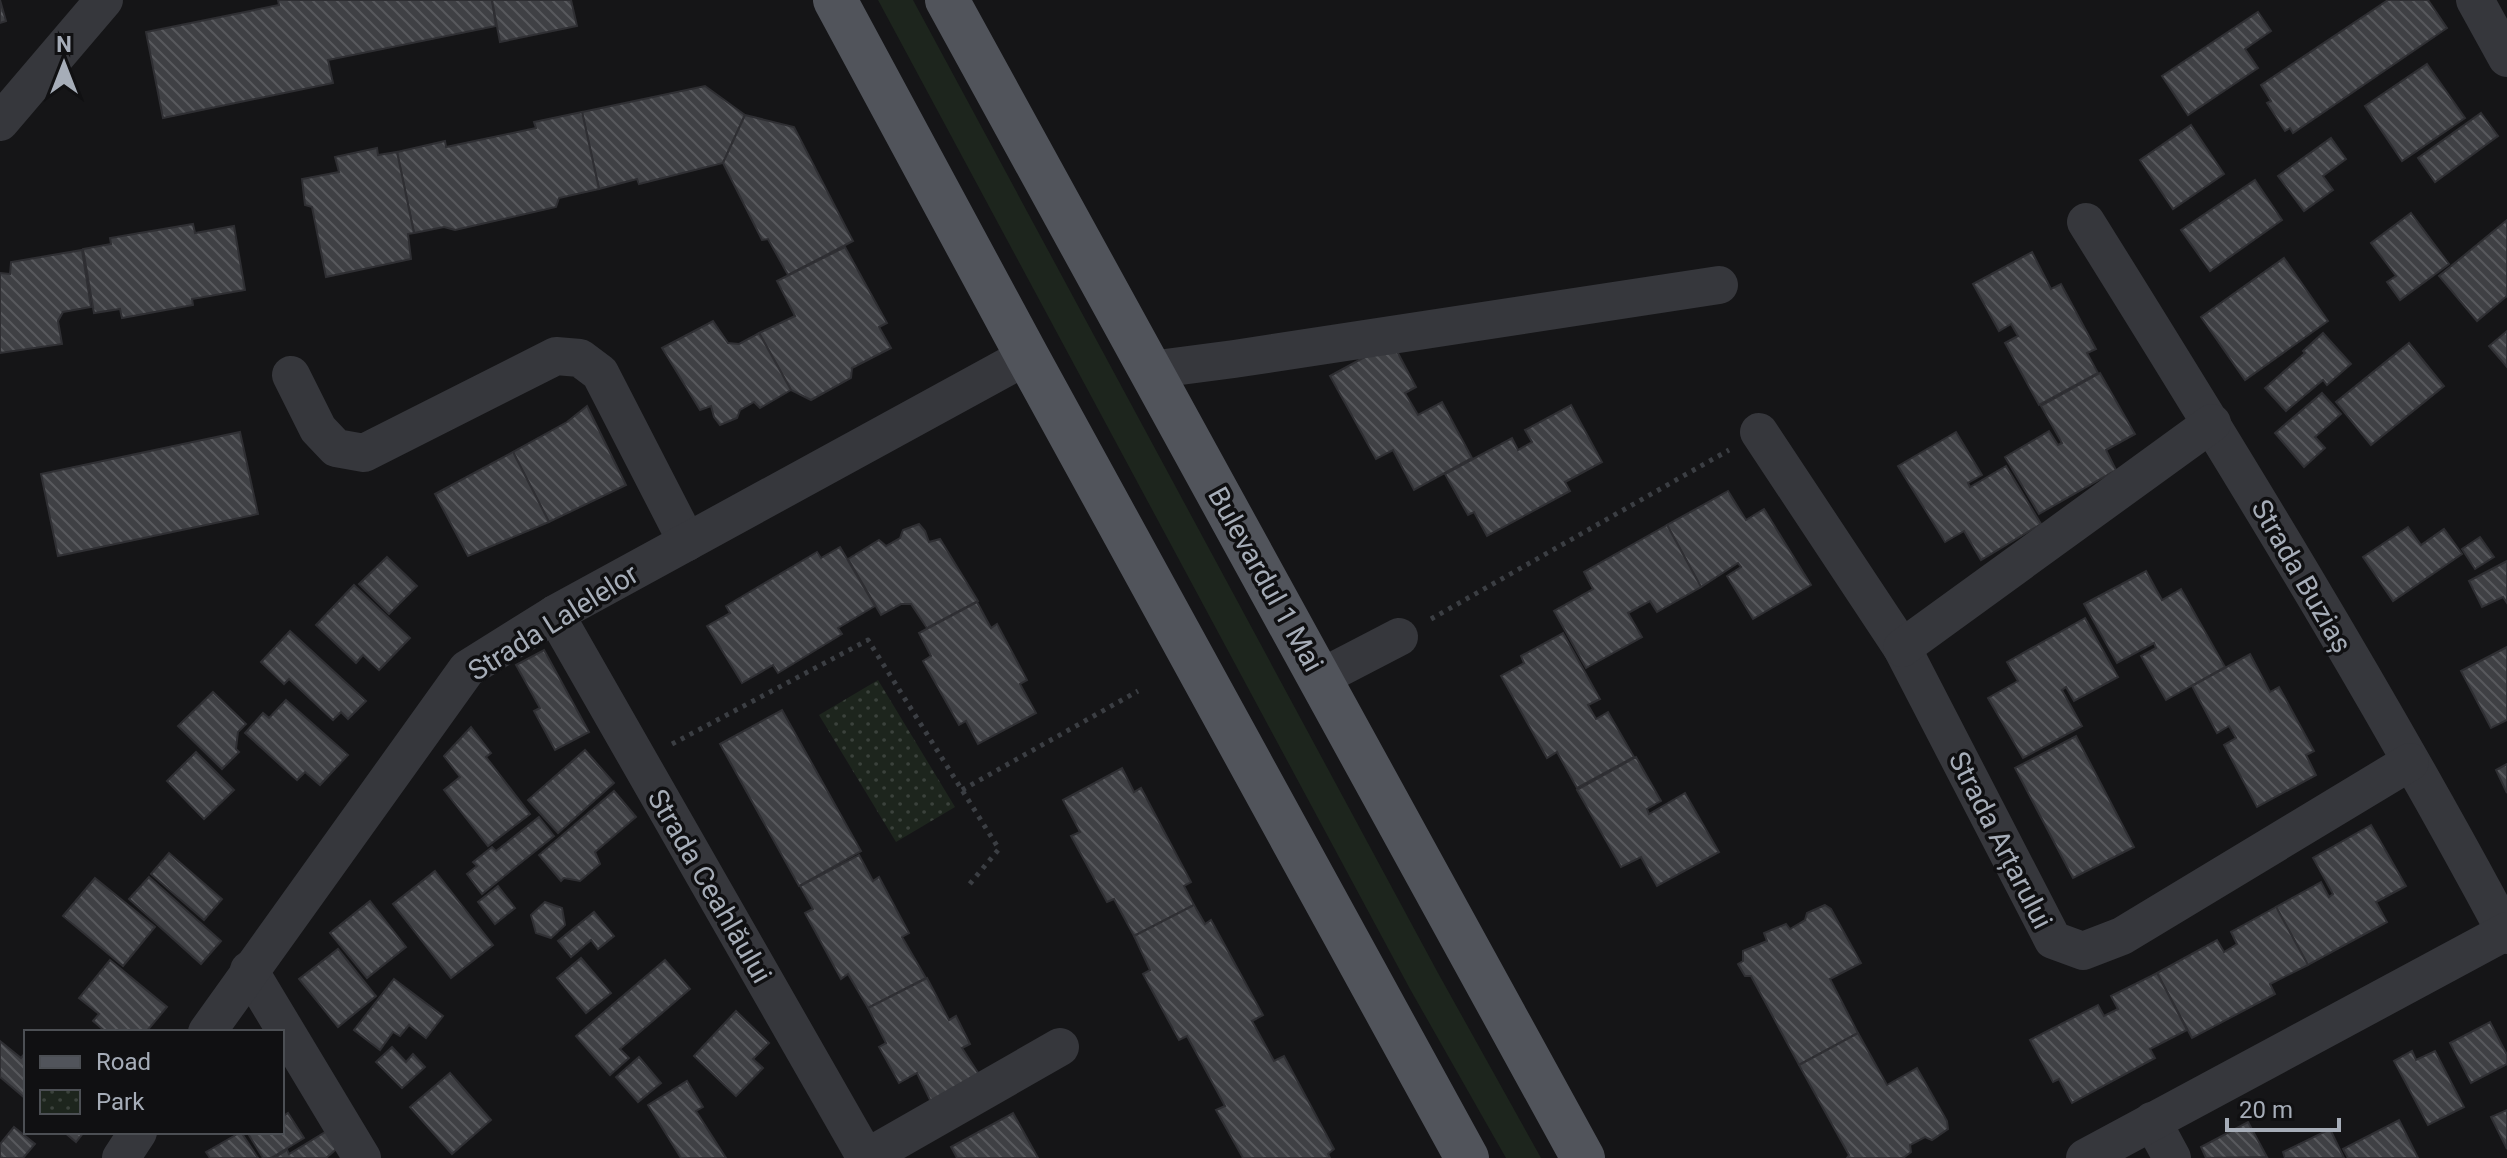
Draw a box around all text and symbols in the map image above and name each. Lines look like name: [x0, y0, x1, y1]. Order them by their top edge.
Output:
north arrow: [24, 24, 104, 104]
text: N: [56, 32, 72, 57]
street label: Bulevardul 1 Mai: [1201, 481, 1330, 677]
street label: Strada Buziaș: [2244, 494, 2359, 659]
street label: Strada Lalelelor: [462, 557, 645, 688]
street label: Strada Arțarului: [1942, 746, 2059, 934]
street label: Strada Ceahlăului: [641, 784, 778, 989]
legend: [24, 1030, 284, 1134]
text: Road: [96, 1048, 151, 1076]
scale bar: [2227, 1082, 2339, 1132]
text: Park: [96, 1088, 145, 1116]
text: 20 m: [2239, 1096, 2293, 1124]

